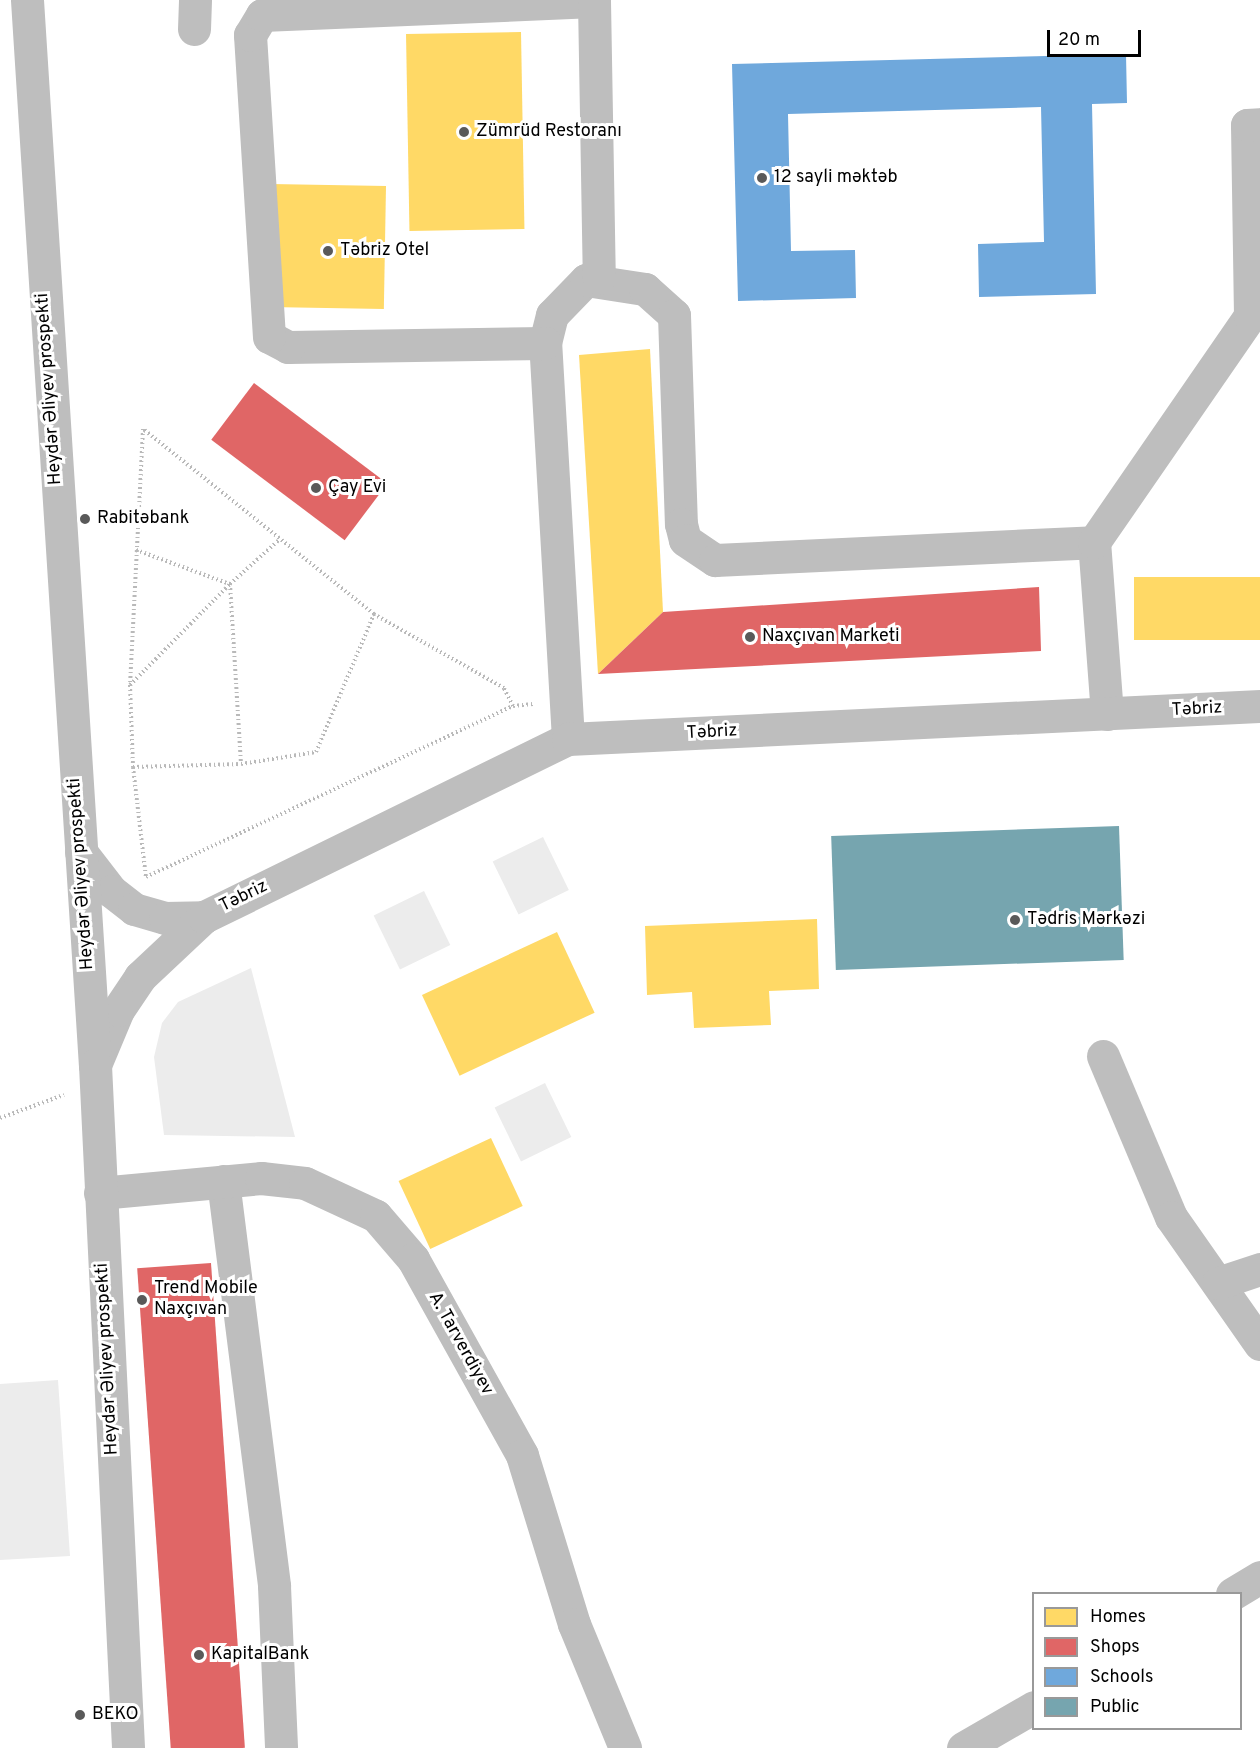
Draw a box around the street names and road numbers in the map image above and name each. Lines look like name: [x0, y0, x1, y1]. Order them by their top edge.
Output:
street label: Heydər Əliyev prospekti: [33, 292, 67, 486]
street label: Təbriz: [1171, 698, 1223, 722]
street label: Təbriz: [686, 721, 738, 745]
street label: Heydər Əliyev prospekti: [65, 777, 99, 971]
street label: Təbriz: [216, 876, 272, 918]
street label: Heydər Əliyev prospekti: [92, 1262, 124, 1456]
street label: A. Tarverdiyev: [423, 1289, 497, 1399]

